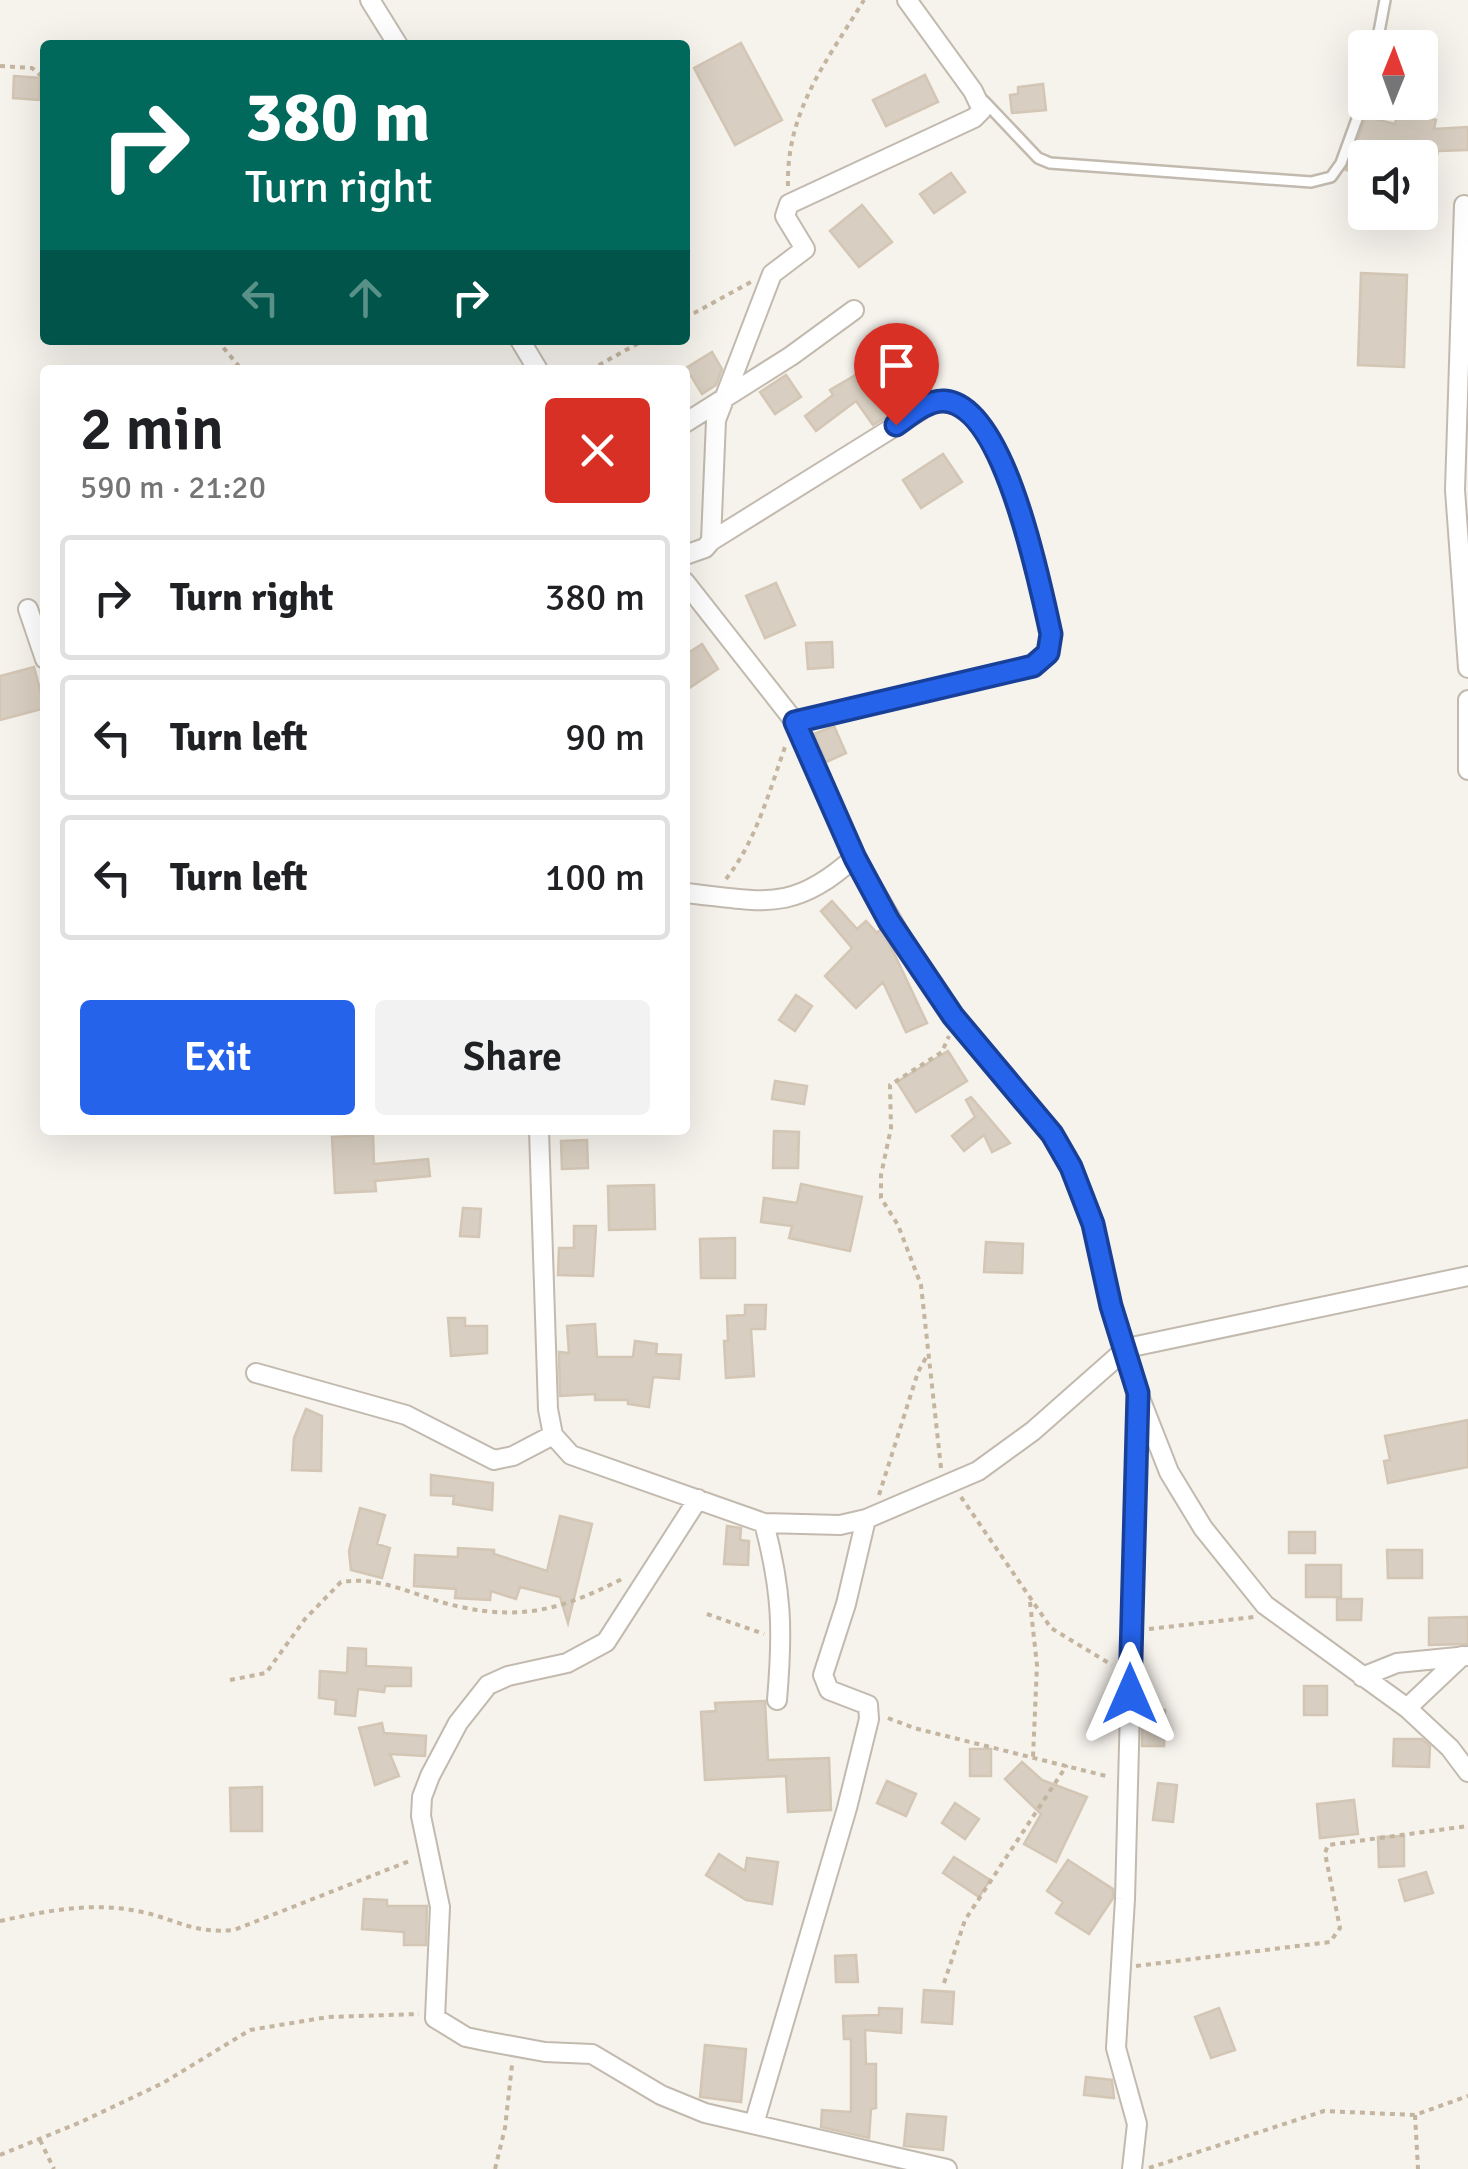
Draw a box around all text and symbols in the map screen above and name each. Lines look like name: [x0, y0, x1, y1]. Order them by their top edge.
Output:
north arrow: [1348, 30, 1438, 120]
map controls: [1348, 30, 1438, 230]
text: 380 m: [245, 74, 430, 160]
icon: right: [80, 80, 210, 210]
button: sound: [1348, 140, 1438, 230]
text: Turn right: [245, 160, 433, 215]
icon: left: [233, 270, 288, 325]
icon: ahead: [338, 270, 393, 325]
icon: right: [443, 270, 498, 325]
pin: [854, 323, 939, 426]
icon: arrive: [869, 338, 924, 393]
text: 2 min: [80, 393, 224, 467]
button: close: [545, 398, 650, 503]
text: 590 m · 21:20: [80, 468, 266, 507]
icon: right: [85, 570, 140, 625]
text: Turn right: [170, 574, 334, 621]
text: 380 m: [545, 574, 645, 621]
icon: left: [85, 710, 140, 765]
text: Turn left: [170, 714, 308, 761]
text: 90 m: [565, 714, 645, 761]
icon: left: [85, 850, 140, 905]
text: Turn left: [170, 854, 308, 901]
text: 100 m: [545, 854, 645, 901]
button: Exit: [80, 1000, 355, 1115]
button: Share: [375, 1000, 650, 1115]
position arrow: [1078, 1642, 1182, 1746]

